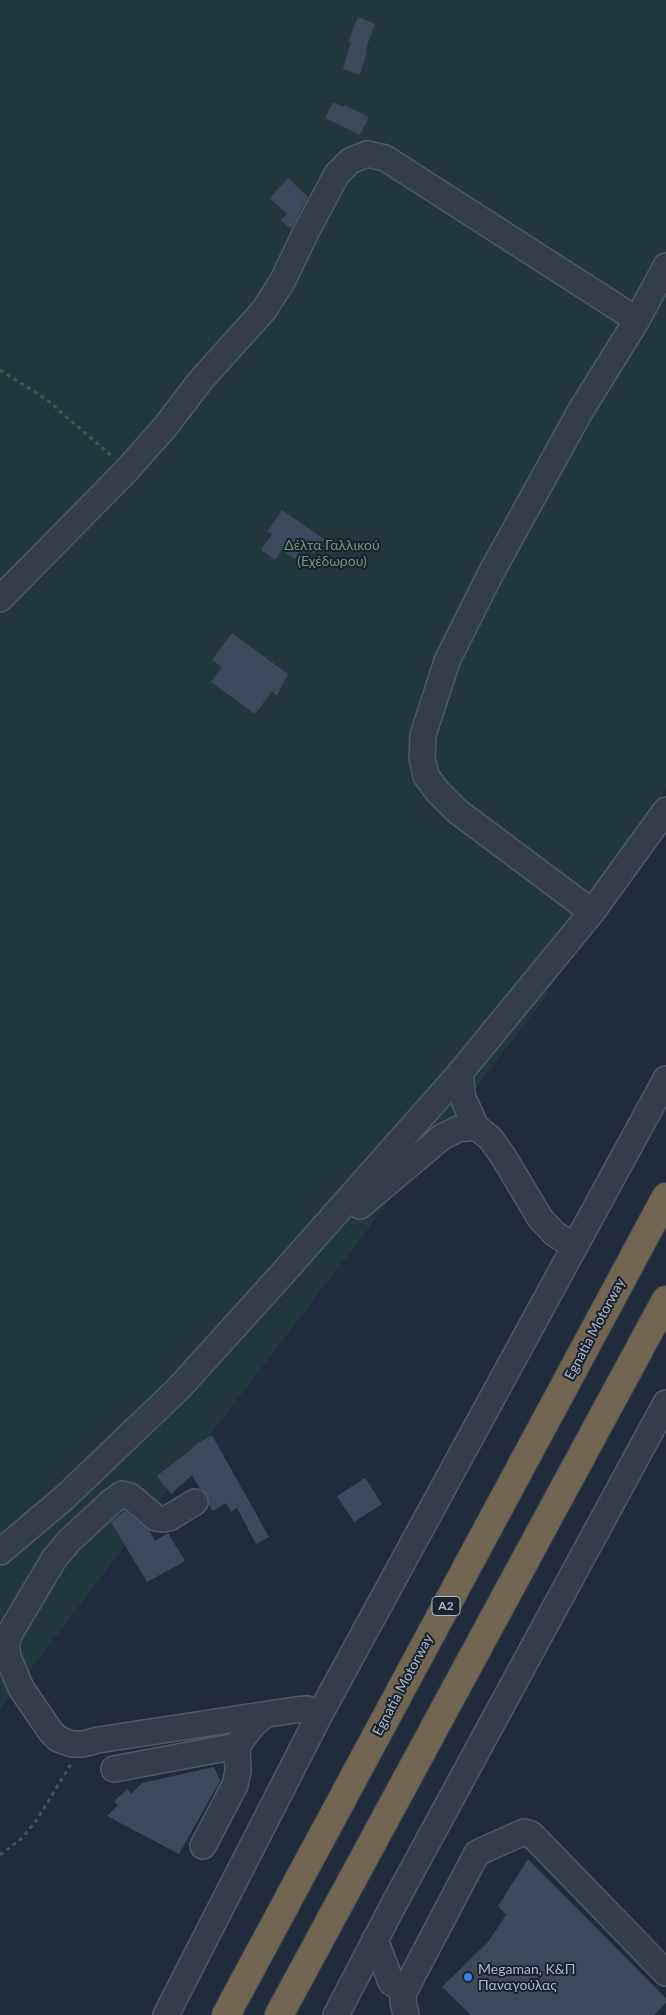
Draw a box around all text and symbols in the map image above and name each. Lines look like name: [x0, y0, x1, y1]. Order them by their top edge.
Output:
park label: Δέλτα Γαλλικού (Εχέδωρου): [284, 537, 380, 570]
street label: Egnatia Motorway: [561, 1275, 629, 1383]
road number: Α2: [432, 1596, 460, 1615]
street label: Egnatia Motorway: [369, 1631, 437, 1739]
place label: Megaman, Κ&Π Παναγούλας: [478, 1961, 575, 1994]
marker: Megaman, Κ&Π Παναγούλας: [462, 1971, 474, 1983]

